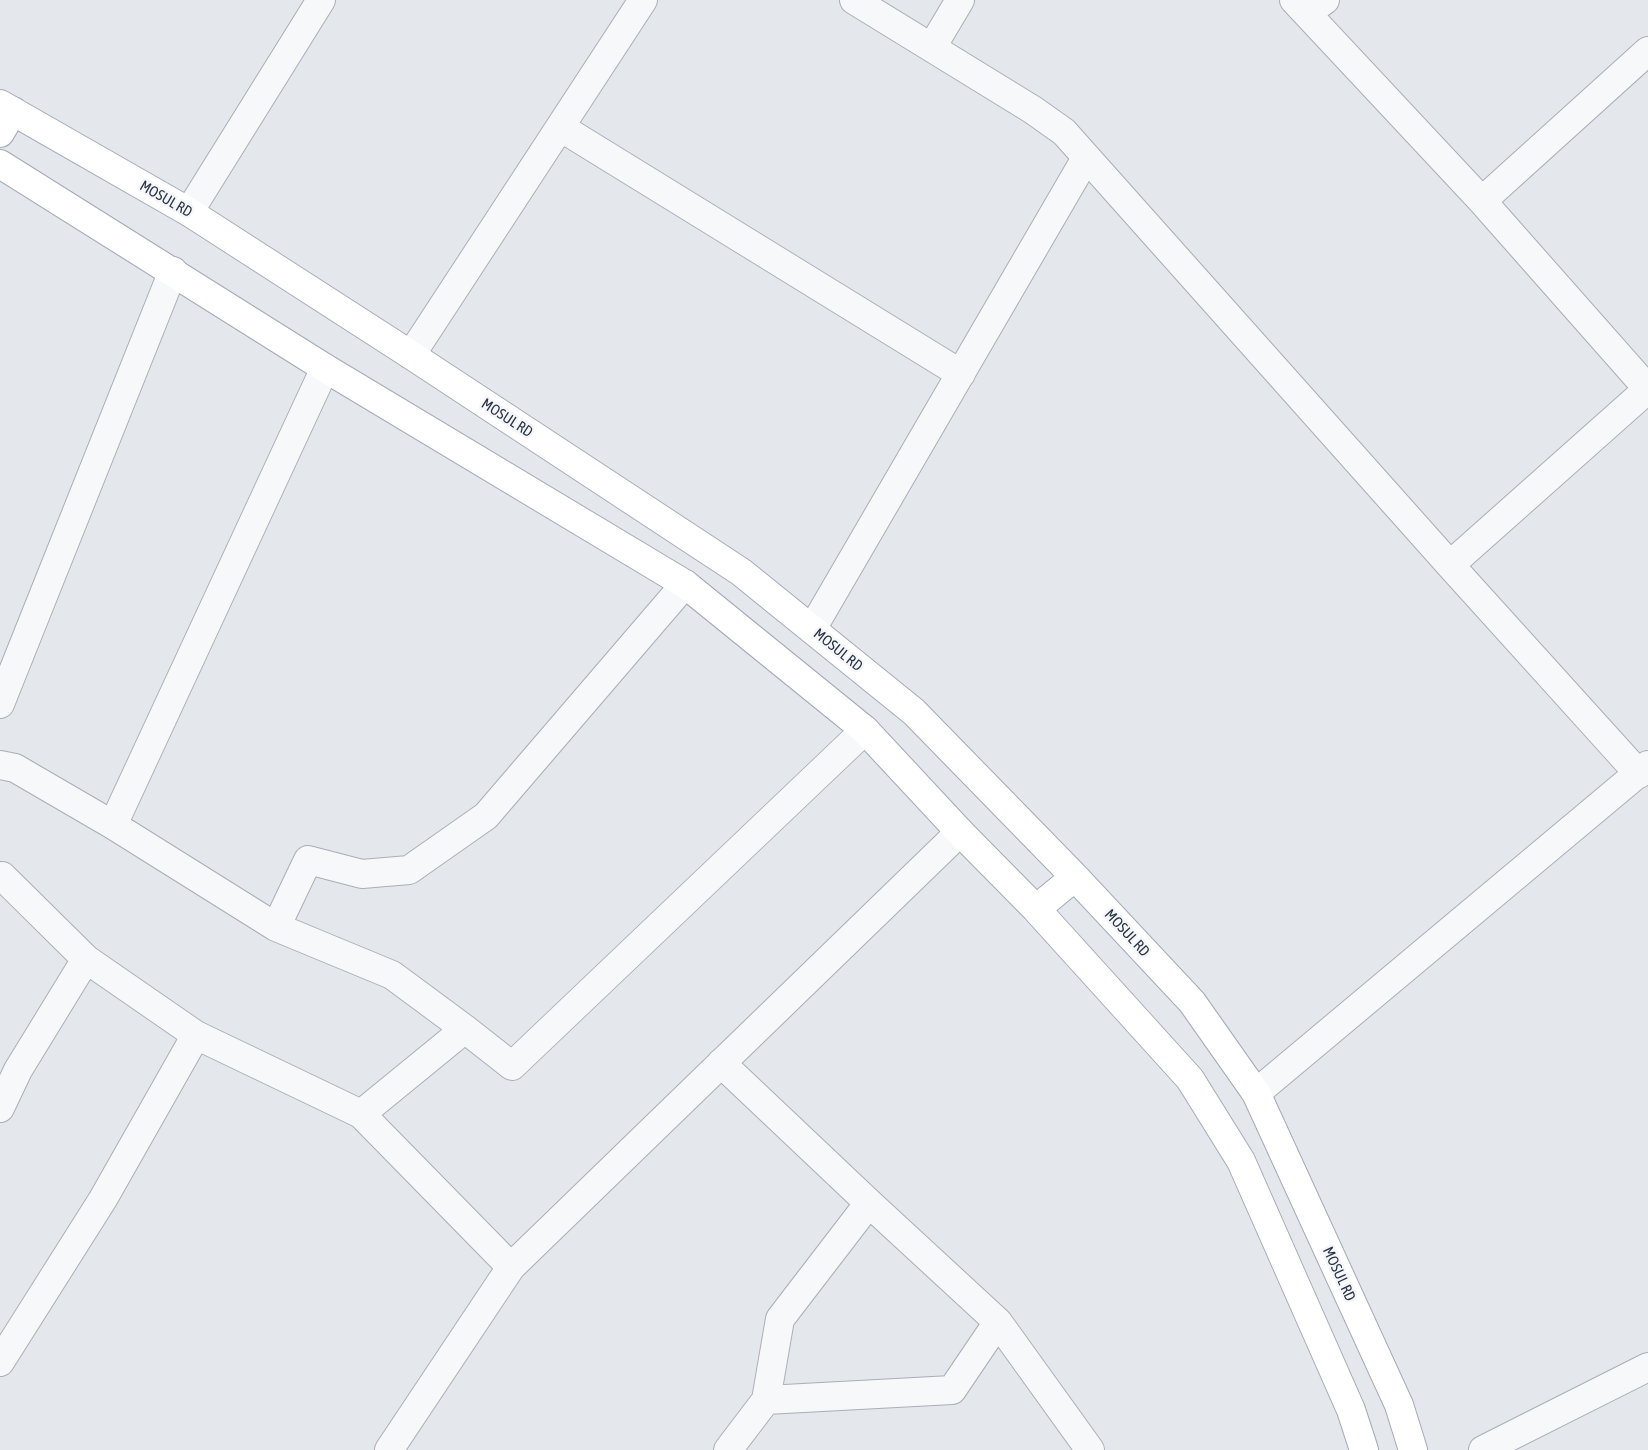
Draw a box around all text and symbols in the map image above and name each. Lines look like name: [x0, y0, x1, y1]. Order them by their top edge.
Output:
street label: MOSUL RD: [137, 177, 195, 221]
street label: MOSUL RD: [478, 395, 536, 441]
street label: MOSUL RD: [810, 625, 866, 675]
street label: MOSUL RD: [1101, 906, 1153, 960]
street label: MOSUL RD: [1319, 1244, 1359, 1304]

